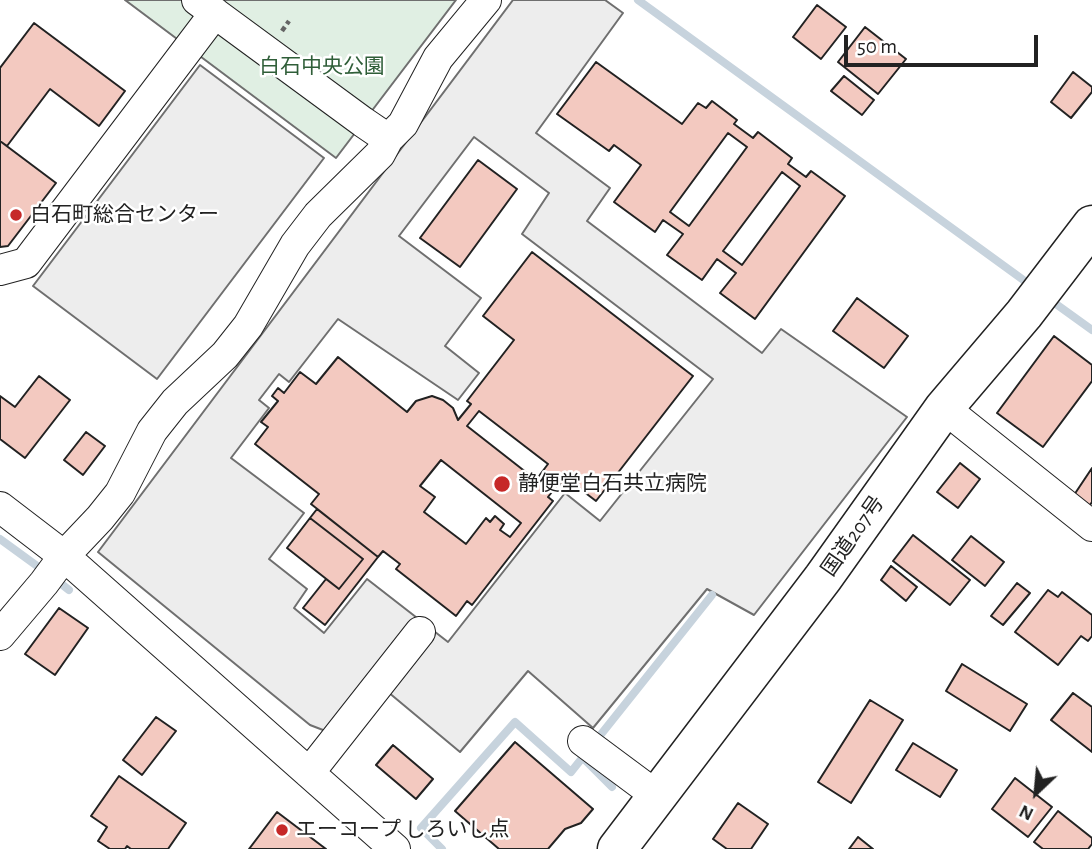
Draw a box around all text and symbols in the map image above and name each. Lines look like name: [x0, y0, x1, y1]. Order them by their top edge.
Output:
scale bar: [847, 21, 1041, 65]
text: 50 m: [857, 36, 897, 57]
park label: 白石中央公園: [259, 54, 385, 80]
place label: 白石町総合センター: [30, 202, 219, 228]
marker: 白石町総合センター: [8, 207, 24, 223]
place label: 静便堂白石共立病院: [518, 471, 707, 497]
marker: 静便堂白石共立病院: [492, 474, 512, 494]
street label: 国道207号: [816, 491, 890, 581]
north arrow: [1001, 758, 1071, 828]
text: N: [1016, 801, 1037, 824]
place label: エーコープ しろいし点: [296, 817, 509, 843]
marker: エーコープ しろいし点: [274, 822, 290, 838]

